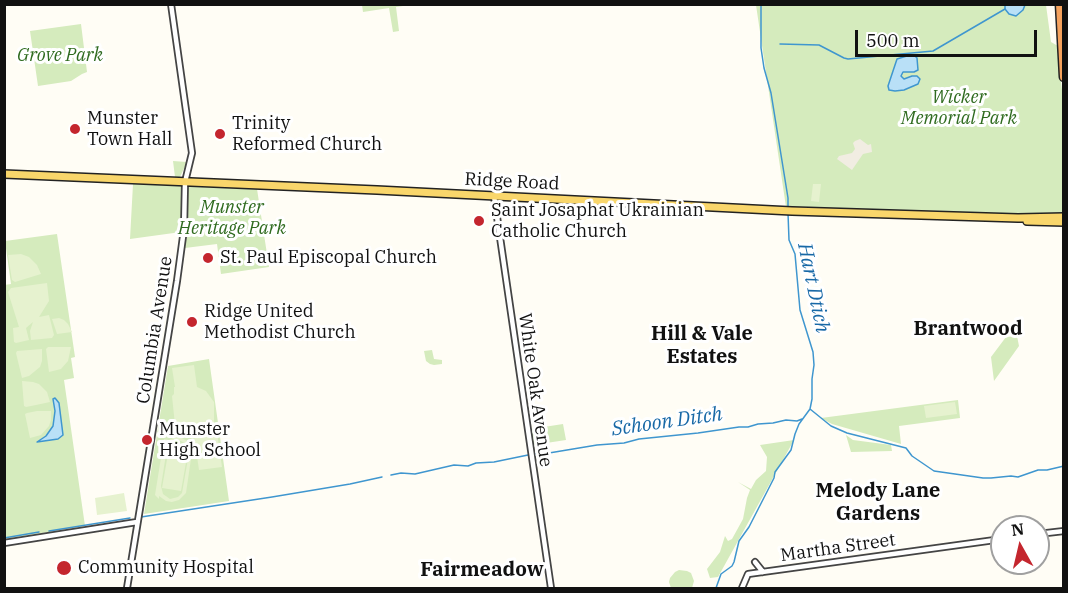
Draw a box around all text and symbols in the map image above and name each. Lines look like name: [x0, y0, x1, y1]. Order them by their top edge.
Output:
scale bar: [858, 18, 1040, 56]
text: 500 m: [866, 29, 920, 52]
park label: Grove Park: [17, 45, 103, 67]
park label: Wicker Memorial Park: [901, 87, 1017, 130]
place label: Munster Town Hall: [87, 108, 172, 150]
place label: Trinity Reformed Church: [232, 113, 382, 156]
marker: Munster Town Hall: [68, 122, 82, 136]
marker: Trinity Reformed Church: [213, 127, 227, 141]
street label: Ridge Road: [464, 169, 560, 195]
park label: Munster Heritage Park: [178, 197, 286, 240]
place label: Saint Josaphat Ukrainian Catholic Church: [491, 200, 704, 242]
marker: Saint Josaphat Ukrainian Catholic Church: [472, 214, 486, 228]
water label: Hart Dtich: [792, 241, 834, 335]
place label: St. Paul Episcopal Church: [220, 247, 437, 269]
marker: St. Paul Episcopal Church: [201, 251, 215, 265]
street label: Columbia Avenue: [133, 255, 177, 405]
place label: Ridge United Methodist Church: [204, 301, 356, 344]
street label: White Oak Avenue: [514, 312, 556, 468]
marker: Ridge United Methodist Church: [185, 315, 199, 329]
district label: Brantwood: [913, 317, 1023, 341]
district label: Hill & Vale Estates: [651, 322, 753, 369]
water label: Schoon Ditch: [610, 402, 724, 442]
place label: Munster High School: [159, 419, 261, 462]
marker: Munster High School: [140, 433, 154, 447]
district label: Melody Lane Gardens: [816, 479, 940, 526]
north arrow: [990, 515, 1050, 575]
text: N: [1010, 518, 1025, 540]
street label: Martha Street: [779, 529, 897, 567]
place label: Community Hospital: [78, 557, 254, 579]
district label: Fairmeadow: [420, 558, 544, 582]
marker: Community Hospital: [55, 559, 73, 577]

